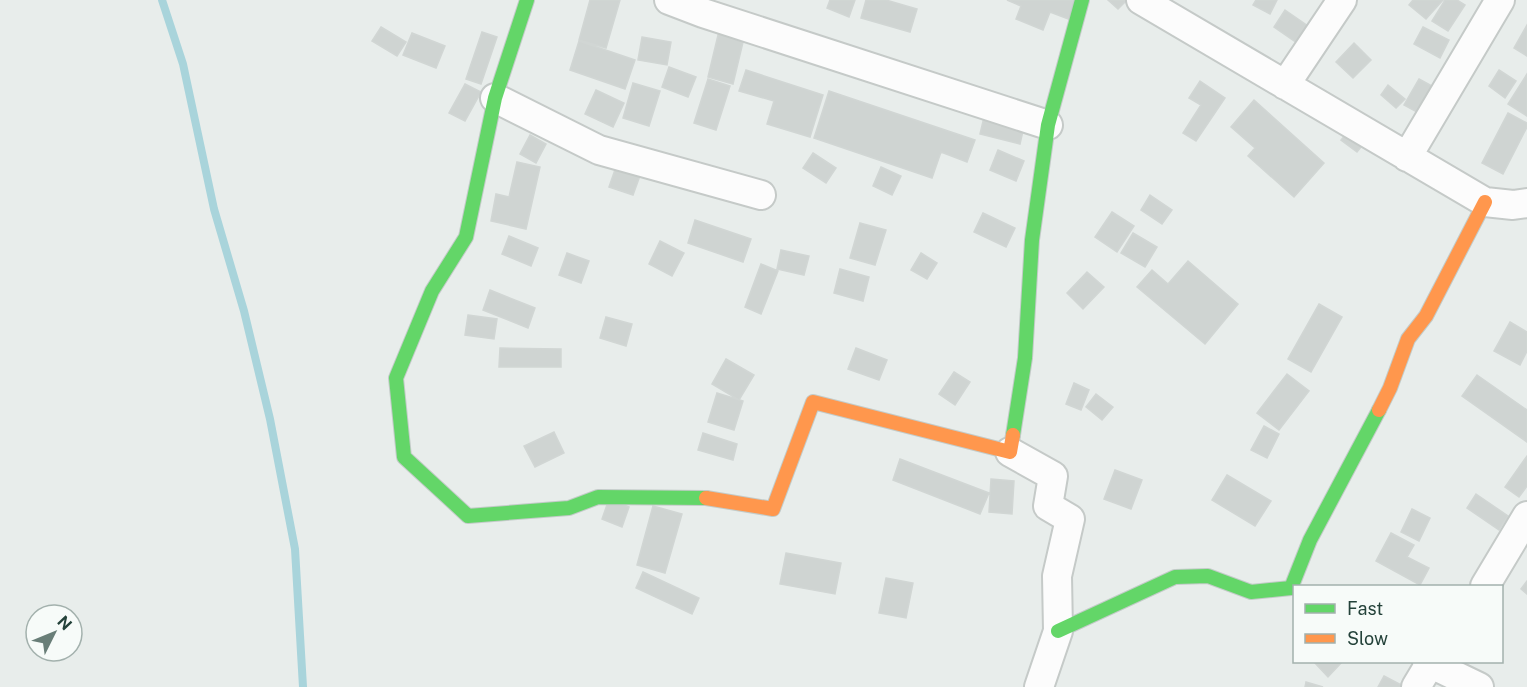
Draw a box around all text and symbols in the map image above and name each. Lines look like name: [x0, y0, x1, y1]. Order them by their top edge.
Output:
legend: [1293, 585, 1503, 663]
text: Fast: [1347, 598, 1383, 619]
north arrow: [24, 603, 84, 663]
text: N: [53, 612, 76, 634]
text: Slow: [1347, 628, 1388, 649]

